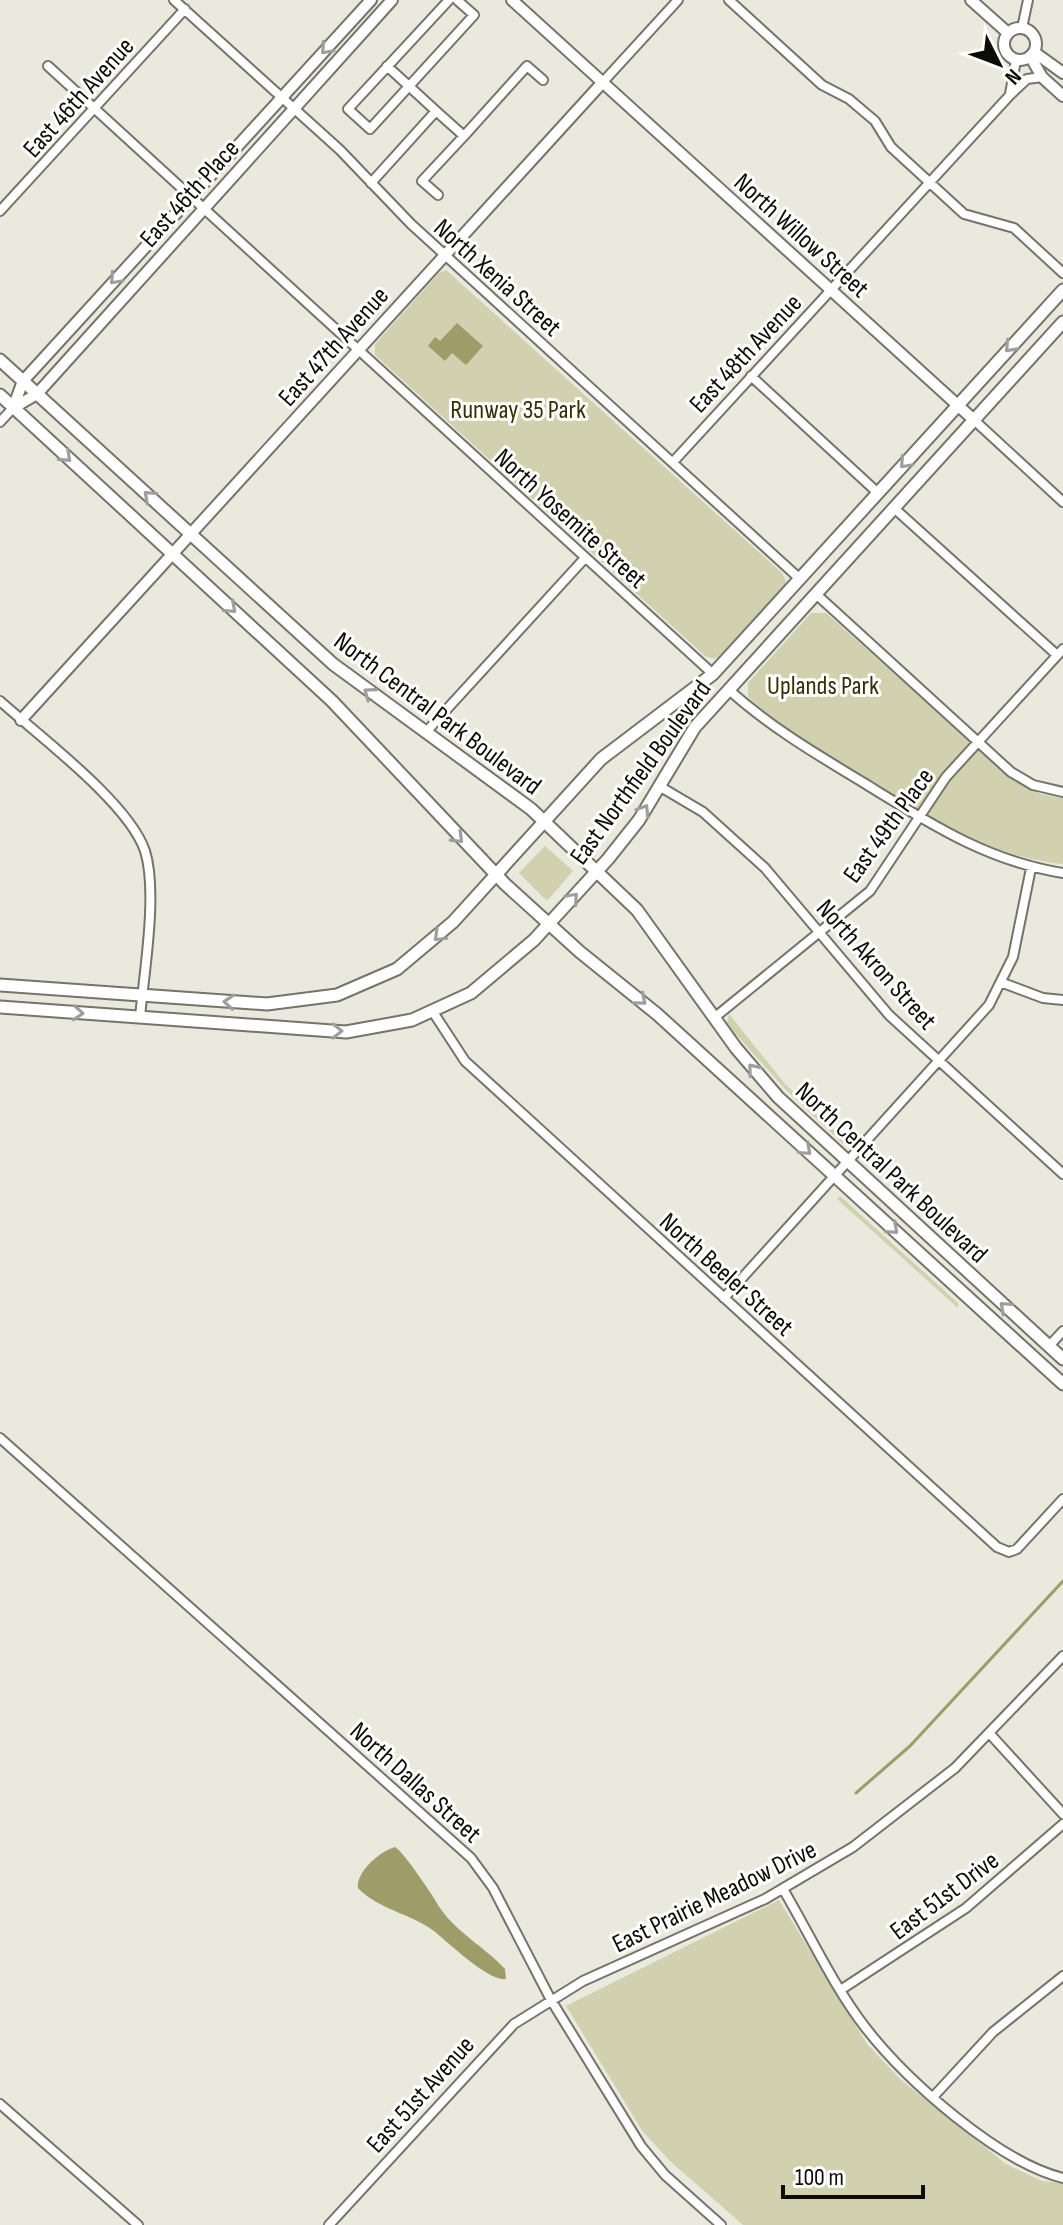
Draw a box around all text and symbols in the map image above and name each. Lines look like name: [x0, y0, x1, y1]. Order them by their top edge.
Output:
north arrow: [959, 24, 1039, 104]
street label: East 46th Avenue: [17, 32, 141, 164]
one-way arrow: [321, 39, 336, 54]
text: N: [999, 63, 1027, 90]
street label: East 46th Place: [134, 134, 246, 254]
street label: North Willow Street: [727, 167, 875, 305]
street label: North Xenia Street: [427, 213, 567, 343]
one-way arrow: [111, 270, 125, 285]
street label: East 47th Avenue: [272, 281, 396, 413]
street label: East 48th Avenue: [683, 288, 809, 420]
one-way arrow: [1006, 338, 1020, 353]
park label: Runway 35 Park: [450, 395, 586, 426]
street label: North Yosemite Street: [488, 443, 652, 596]
one-way arrow: [56, 447, 71, 461]
one-way arrow: [899, 454, 914, 468]
one-way arrow: [144, 491, 158, 506]
one-way arrow: [222, 599, 237, 613]
street label: North Central Park Boulevard: [327, 626, 547, 802]
park label: Uplands Park: [767, 671, 879, 702]
street label: East Northfield Boulevard: [564, 675, 718, 871]
one-way arrow: [363, 688, 378, 702]
street label: East 49th Place: [837, 763, 941, 889]
one-way arrow: [635, 805, 650, 819]
one-way arrow: [449, 829, 463, 843]
one-way arrow: [563, 893, 578, 907]
street label: North Akron Street: [809, 894, 942, 1037]
one-way arrow: [434, 927, 448, 941]
one-way arrow: [632, 990, 646, 1005]
one-way arrow: [222, 994, 235, 1011]
one-way arrow: [72, 1004, 85, 1021]
one-way arrow: [331, 1022, 344, 1040]
one-way arrow: [748, 1063, 763, 1078]
street label: North Central Park Boulevard: [789, 1076, 993, 1270]
one-way arrow: [797, 1140, 811, 1155]
street label: North Beeler Street: [653, 1207, 799, 1343]
one-way arrow: [884, 1220, 898, 1235]
one-way arrow: [1000, 1302, 1015, 1316]
street label: North Dallas Street: [343, 1716, 487, 1850]
street label: East Prairie Meadow Drive: [608, 1835, 822, 1960]
street label: East 51st Drive: [884, 1845, 1005, 1947]
street label: East 51st Avenue: [361, 2030, 482, 2160]
scale bar: [783, 2149, 923, 2199]
text: 100 m: [795, 2163, 844, 2192]

